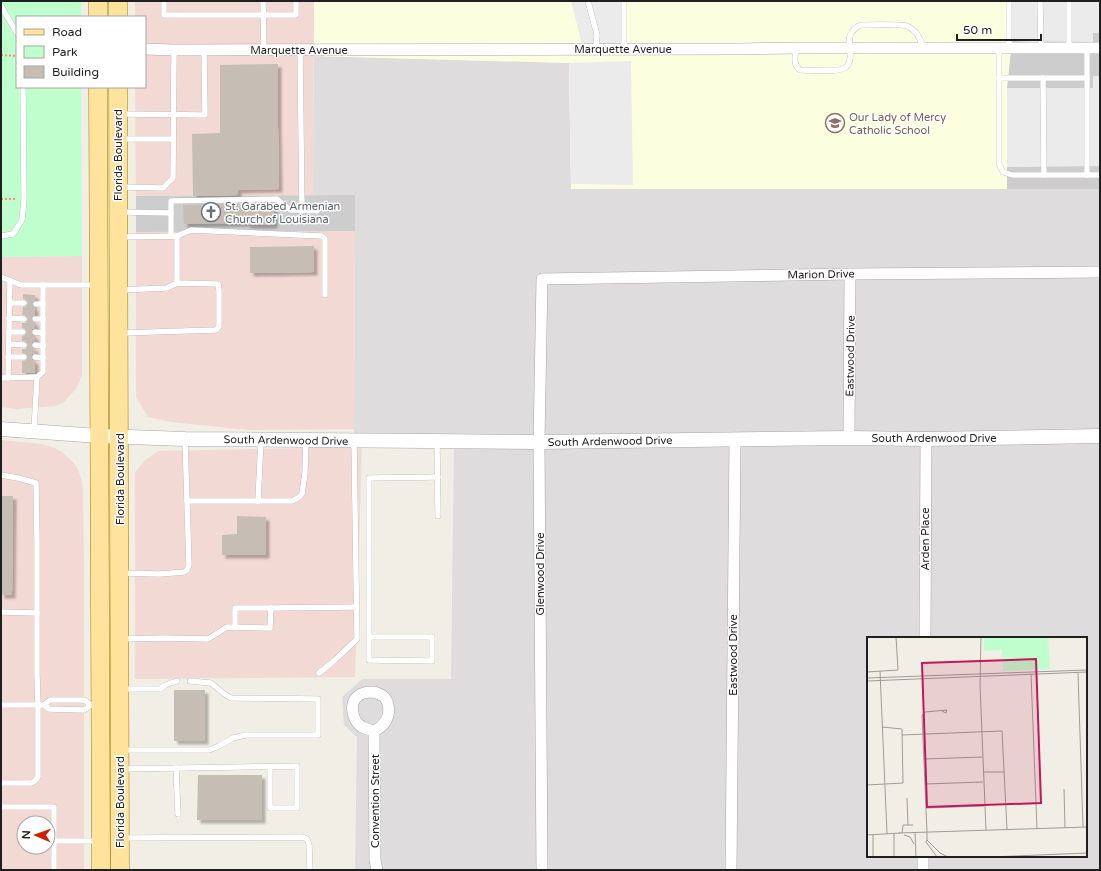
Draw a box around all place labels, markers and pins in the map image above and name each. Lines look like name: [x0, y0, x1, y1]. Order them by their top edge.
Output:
place label: Our Lady of Mercy Catholic School: [849, 111, 946, 137]
school or university icon: Our Lady of Mercy Catholic School: [824, 112, 846, 134]
place label: St. Garabed Armenian Church of Louisiana: [225, 200, 340, 226]
church icon: St. Garabed Armenian Church of Louisiana: [200, 201, 222, 223]

